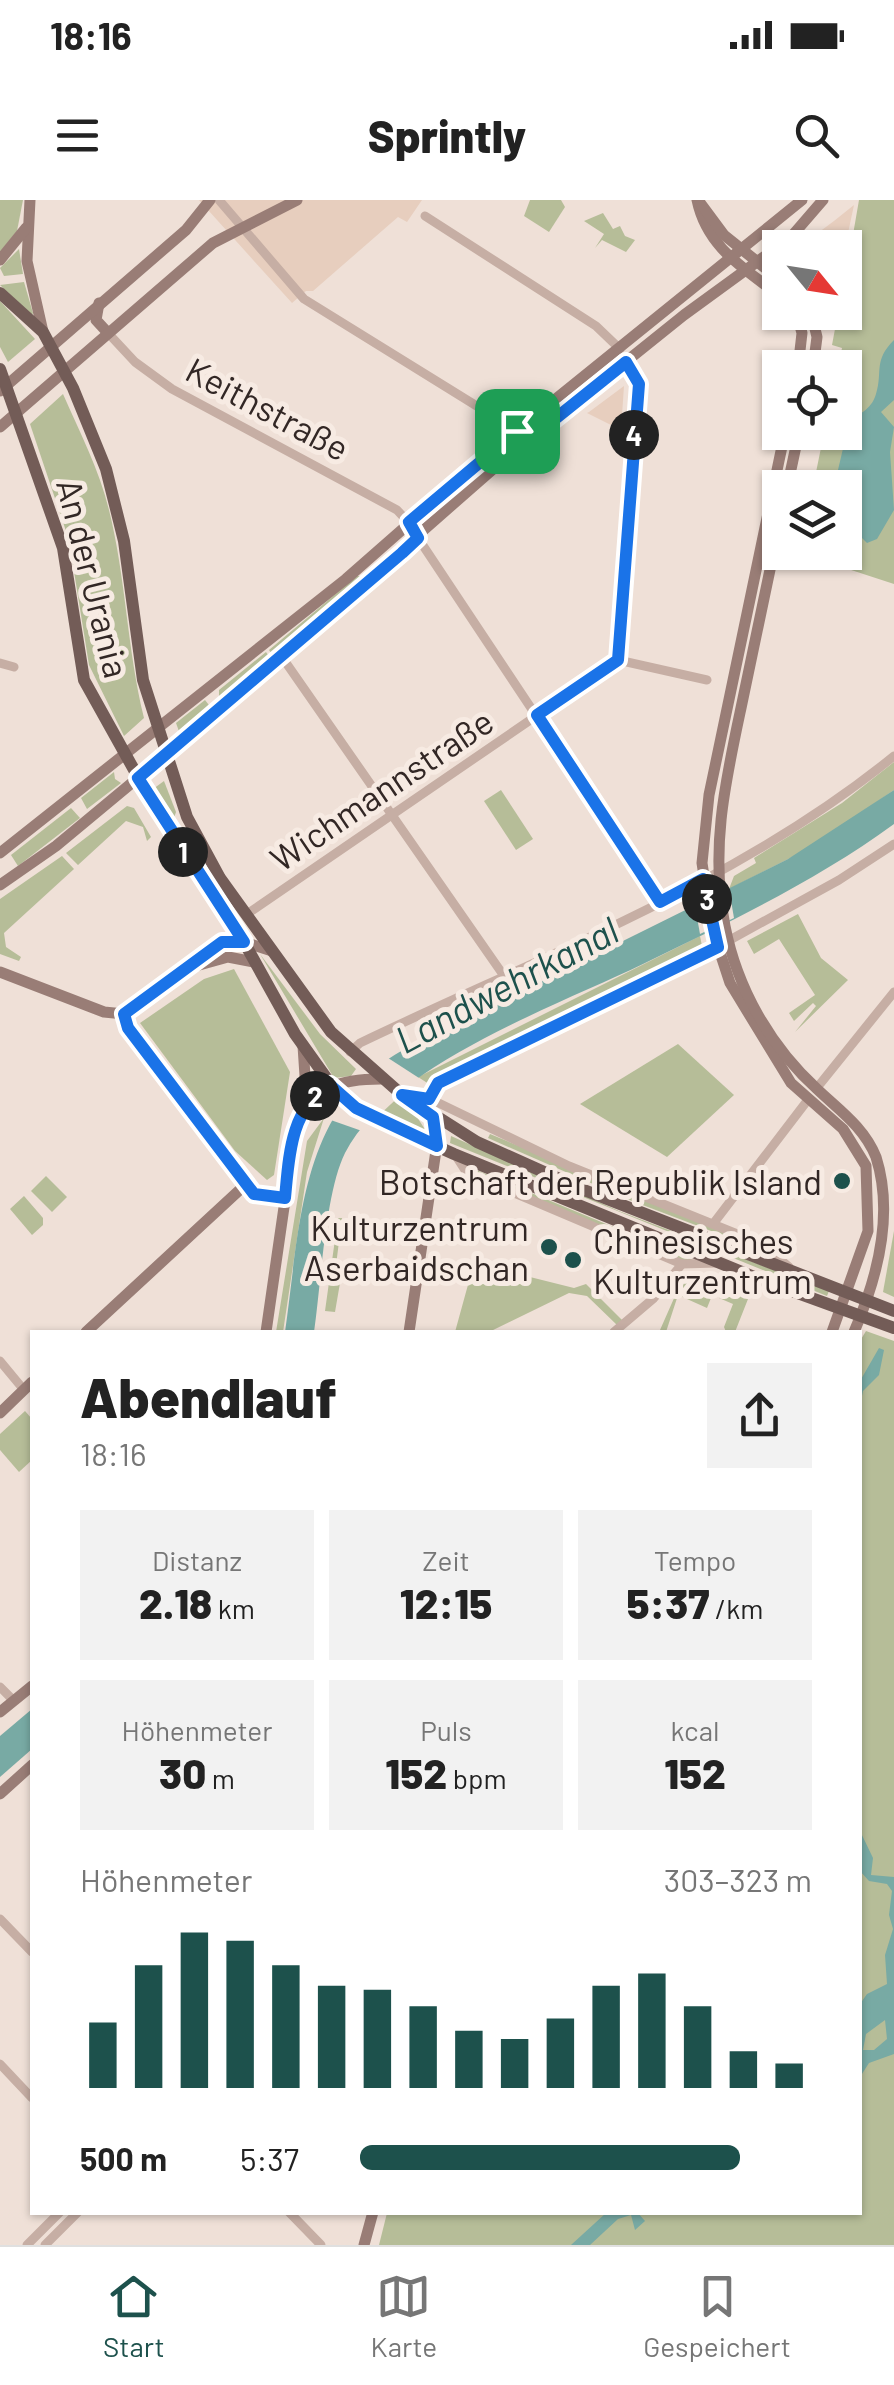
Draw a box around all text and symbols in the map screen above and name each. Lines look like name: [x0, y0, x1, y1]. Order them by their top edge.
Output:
text: 18:16: [50, 12, 132, 58]
icon: menu: [50, 108, 105, 163]
text: Sprintly: [368, 108, 526, 162]
icon: search: [789, 108, 844, 163]
north arrow: [762, 230, 862, 330]
map controls: [762, 230, 862, 570]
street label: Keithstraße: [179, 348, 357, 468]
button: locate: [762, 350, 862, 450]
pin: [475, 389, 560, 474]
icon: arrive: [490, 404, 545, 459]
pin: 4: [609, 410, 659, 460]
text: 4: [626, 418, 642, 452]
button: layers: [762, 470, 862, 570]
street label: An der Urania: [49, 474, 139, 682]
street label: Wichmannstraße: [262, 699, 500, 879]
pin: 1: [158, 827, 208, 877]
text: 1: [178, 835, 188, 869]
pin: 3: [682, 874, 732, 924]
text: 3: [699, 882, 715, 916]
water label: Landwehrkanal: [387, 906, 626, 1062]
pin: 2: [290, 1071, 340, 1121]
text: 2: [307, 1079, 323, 1113]
place label: Botschaft der Republik Island: [379, 1160, 822, 1202]
marker: Botschaft der Republik Island: [831, 1170, 853, 1192]
place label: Kulturzentrum Aserbaidschan: [304, 1206, 529, 1288]
place label: Chinesisches Kulturzentrum: [593, 1219, 812, 1301]
marker: Kulturzentrum Aserbaidschan: [538, 1236, 560, 1258]
marker: Chinesisches Kulturzentrum: [562, 1249, 584, 1271]
text: Abendlauf: [80, 1363, 337, 1429]
button: share: [707, 1363, 812, 1468]
text: 18:16: [80, 1434, 146, 1472]
text: Distanz: [152, 1543, 242, 1577]
text: Zeit: [422, 1543, 470, 1577]
text: Tempo: [654, 1543, 736, 1577]
text: 2.18: [139, 1577, 212, 1627]
text: 12:15: [400, 1577, 492, 1627]
text: 5:37: [627, 1577, 709, 1627]
text: km: [212, 1591, 255, 1625]
text: /km: [709, 1591, 763, 1625]
text: Höhenmeter: [122, 1713, 272, 1747]
text: Puls: [420, 1713, 472, 1747]
text: kcal: [671, 1713, 719, 1747]
text: 30: [159, 1747, 206, 1797]
text: 152: [385, 1747, 447, 1797]
text: 152: [664, 1747, 726, 1797]
text: m: [206, 1761, 235, 1795]
text: bpm: [447, 1761, 507, 1795]
text: Höhenmeter: [80, 1860, 252, 1898]
text: 303–323 m: [664, 1860, 812, 1898]
text: 500 m: [80, 2139, 167, 2177]
text: 5:37: [240, 2139, 299, 2177]
tab: Start: [103, 2269, 165, 2363]
tab: Karte: [371, 2269, 437, 2363]
tab: Gespeichert: [643, 2269, 791, 2363]

